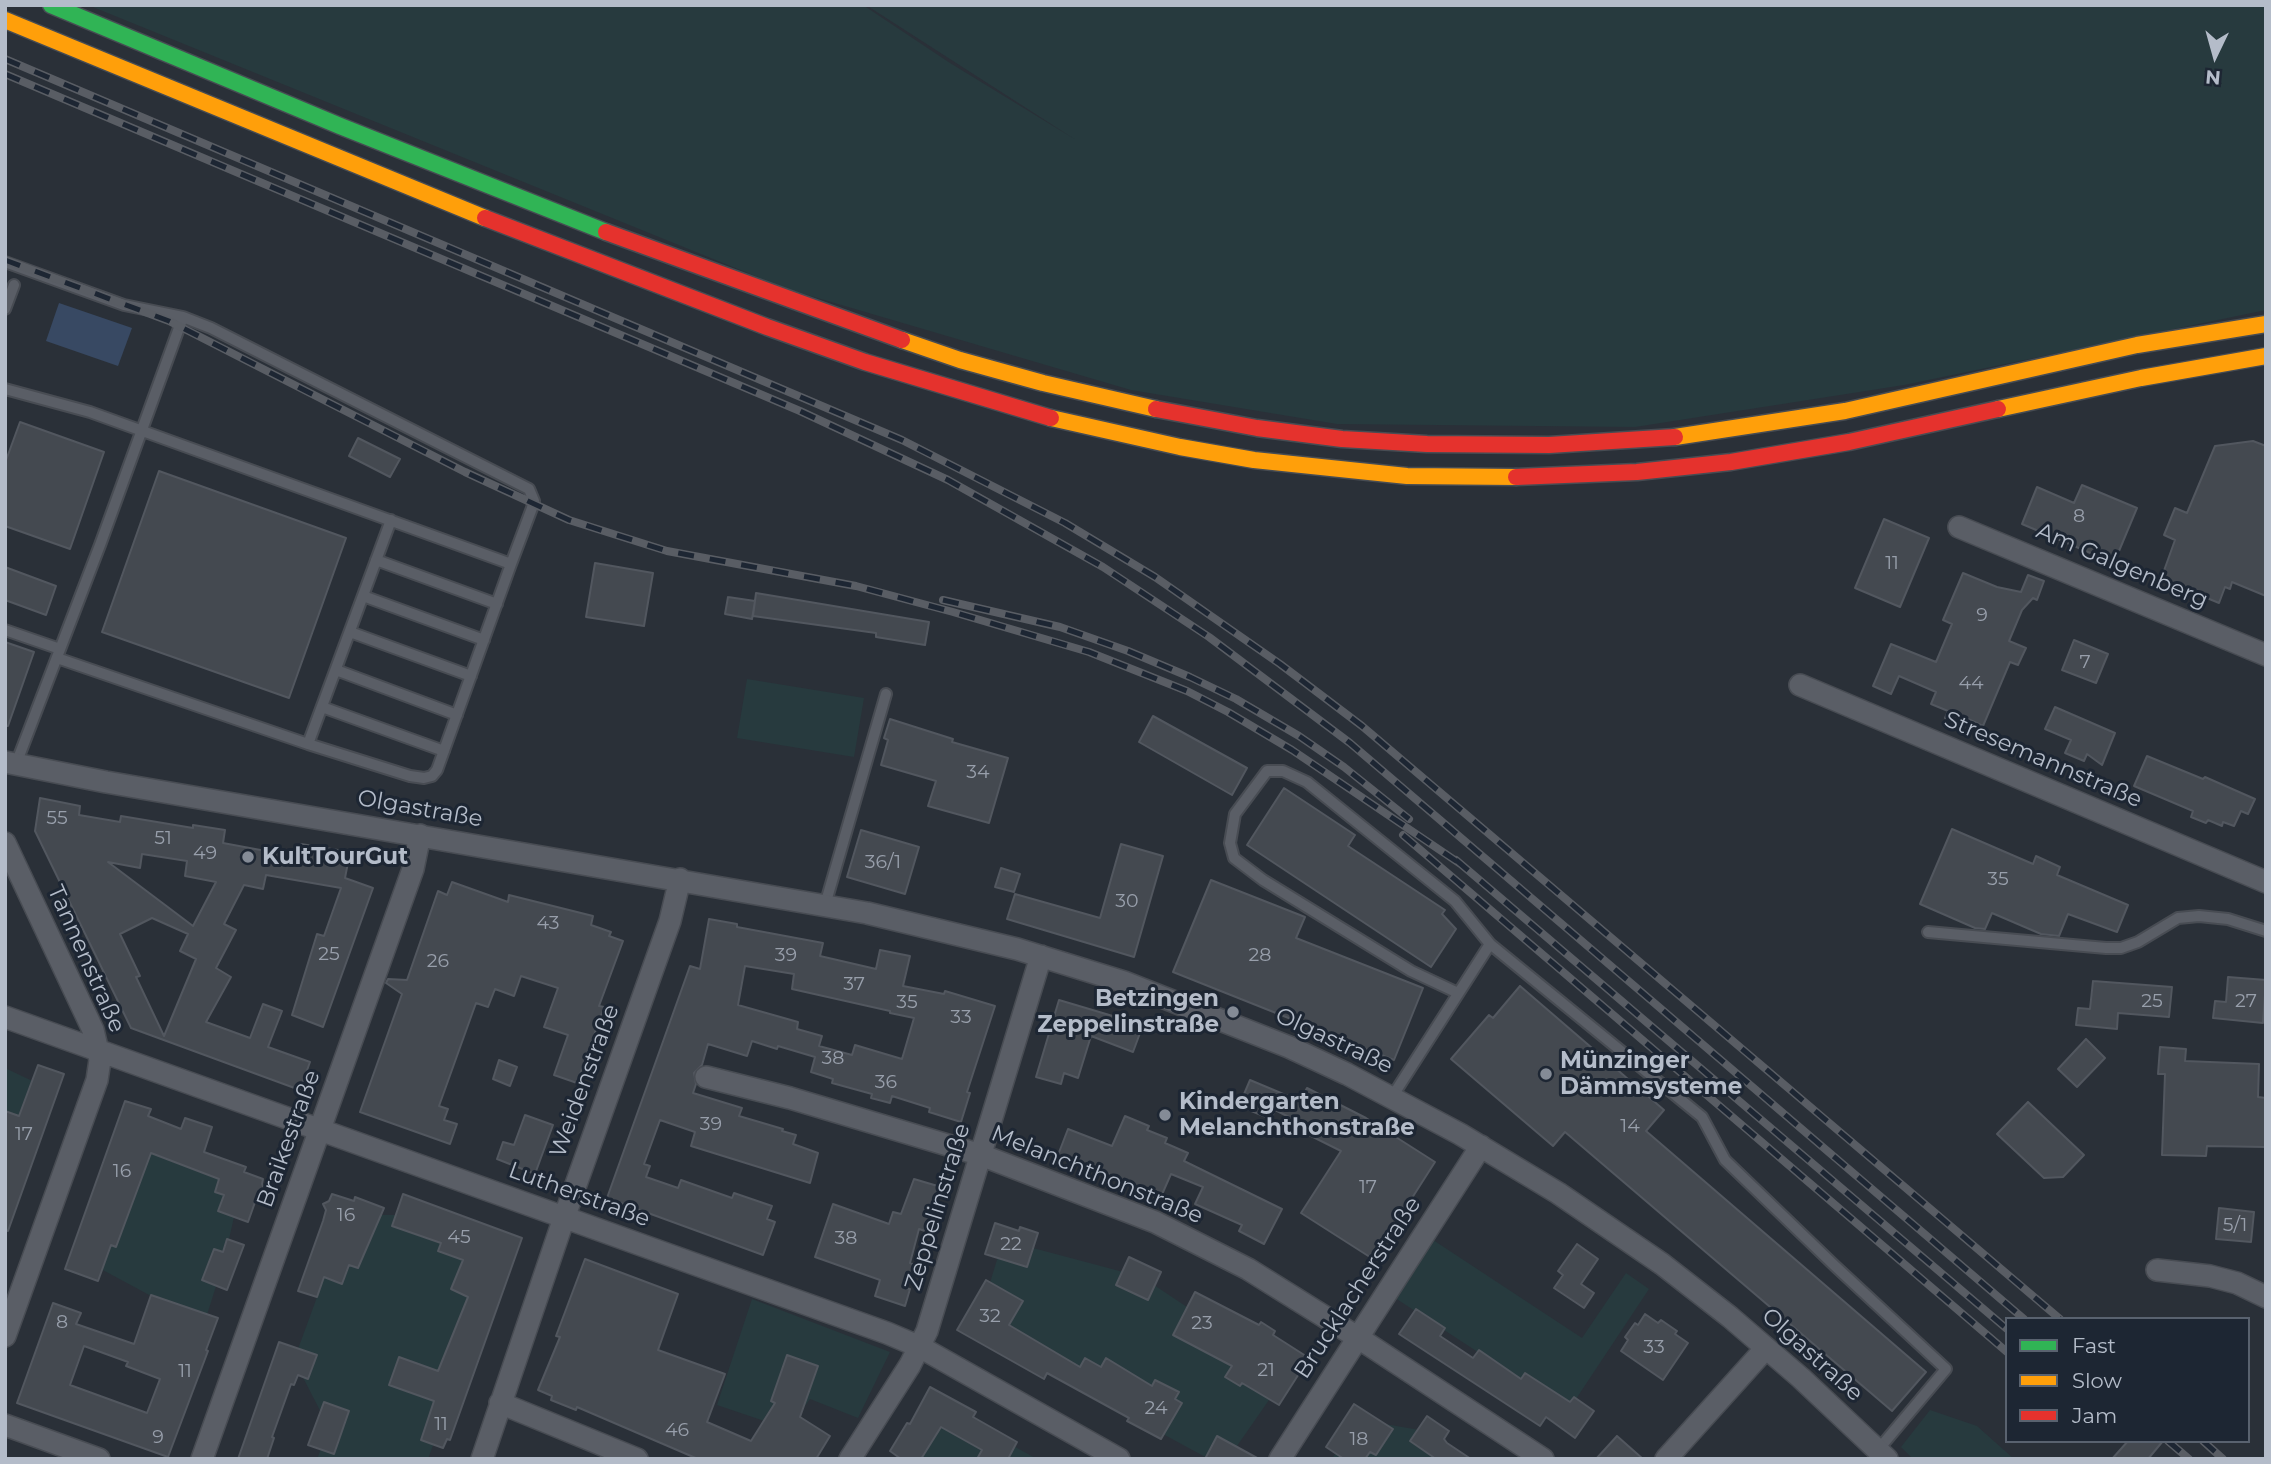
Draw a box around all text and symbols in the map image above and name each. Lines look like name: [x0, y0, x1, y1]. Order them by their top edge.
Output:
north arrow: [2180, 21, 2250, 91]
text: N: [2204, 65, 2222, 90]
house number: 8: [2073, 505, 2085, 527]
street label: Am Galgenberg: [2032, 517, 2212, 615]
house number: 11: [1885, 552, 1899, 574]
house number: 9: [1976, 604, 1988, 626]
house number: 7: [2079, 651, 2091, 673]
house number: 44: [1958, 672, 1984, 694]
street label: Stresemannstraße: [1940, 706, 2146, 814]
house number: 34: [966, 761, 990, 783]
street label: Olgastraße: [355, 784, 485, 834]
house number: 55: [46, 807, 68, 829]
house number: 51: [154, 827, 172, 849]
house number: 49: [193, 842, 217, 864]
place label: KultTourGut: [262, 843, 408, 871]
marker: KultTourGut: [240, 849, 256, 865]
house number: 36/1: [865, 851, 901, 873]
house number: 35: [1987, 868, 2009, 890]
street label: Tannenstraße: [41, 881, 131, 1037]
house number: 30: [1115, 890, 1139, 912]
house number: 43: [537, 912, 559, 934]
house number: 25: [318, 943, 340, 965]
house number: 39: [775, 944, 797, 966]
house number: 28: [1249, 944, 1271, 966]
house number: 26: [427, 950, 449, 972]
house number: 37: [843, 973, 865, 995]
place label: Betzingen Zeppelinstraße: [1037, 985, 1219, 1039]
house number: 25: [2141, 990, 2163, 1012]
house number: 27: [2235, 990, 2257, 1012]
house number: 35: [896, 991, 918, 1013]
street label: Weidenstraße: [544, 1001, 626, 1161]
street label: Olgastraße: [1271, 1002, 1397, 1080]
marker: Betzingen Zeppelinstraße: [1225, 1004, 1241, 1020]
house number: 33: [950, 1006, 972, 1028]
house number: 38: [822, 1047, 844, 1069]
place label: Münzinger Dämmsysteme: [1560, 1047, 1742, 1101]
marker: Münzinger Dämmsysteme: [1538, 1066, 1554, 1082]
street label: Braikestraße: [251, 1067, 327, 1211]
house number: 36: [875, 1071, 897, 1093]
place label: Kindergarten Melanchthonstraße: [1179, 1088, 1415, 1142]
marker: Kindergarten Melanchthonstraße: [1157, 1107, 1173, 1123]
house number: 39: [700, 1113, 722, 1135]
house number: 14: [1620, 1115, 1640, 1137]
street label: Zeppelinstraße: [899, 1120, 977, 1294]
street label: Melanchthonstraße: [987, 1120, 1207, 1230]
house number: 17: [15, 1123, 33, 1145]
street label: Lutherstraße: [505, 1157, 653, 1233]
house number: 16: [113, 1160, 131, 1182]
house number: 17: [1359, 1176, 1377, 1198]
street label: Brucklacherstraße: [1289, 1192, 1427, 1384]
house number: 16: [337, 1204, 355, 1226]
house number: 5/1: [2223, 1214, 2247, 1236]
house number: 45: [447, 1226, 471, 1248]
house number: 38: [835, 1227, 857, 1249]
house number: 22: [1000, 1233, 1022, 1255]
street label: Olgastraße: [1756, 1302, 1868, 1408]
house number: 32: [979, 1305, 1001, 1327]
house number: 8: [56, 1311, 68, 1333]
house number: 23: [1191, 1312, 1213, 1334]
legend: [2005, 1317, 2250, 1443]
text: Fast: [2072, 1333, 2116, 1358]
house number: 33: [1643, 1336, 1665, 1358]
house number: 21: [1257, 1359, 1275, 1381]
house number: 11: [178, 1360, 192, 1382]
text: Slow: [2072, 1368, 2122, 1393]
house number: 24: [1145, 1397, 1167, 1419]
text: Jam: [2072, 1403, 2117, 1428]
house number: 11: [434, 1413, 448, 1435]
house number: 46: [665, 1419, 689, 1441]
house number: 9: [152, 1426, 164, 1448]
house number: 18: [1350, 1428, 1368, 1450]

